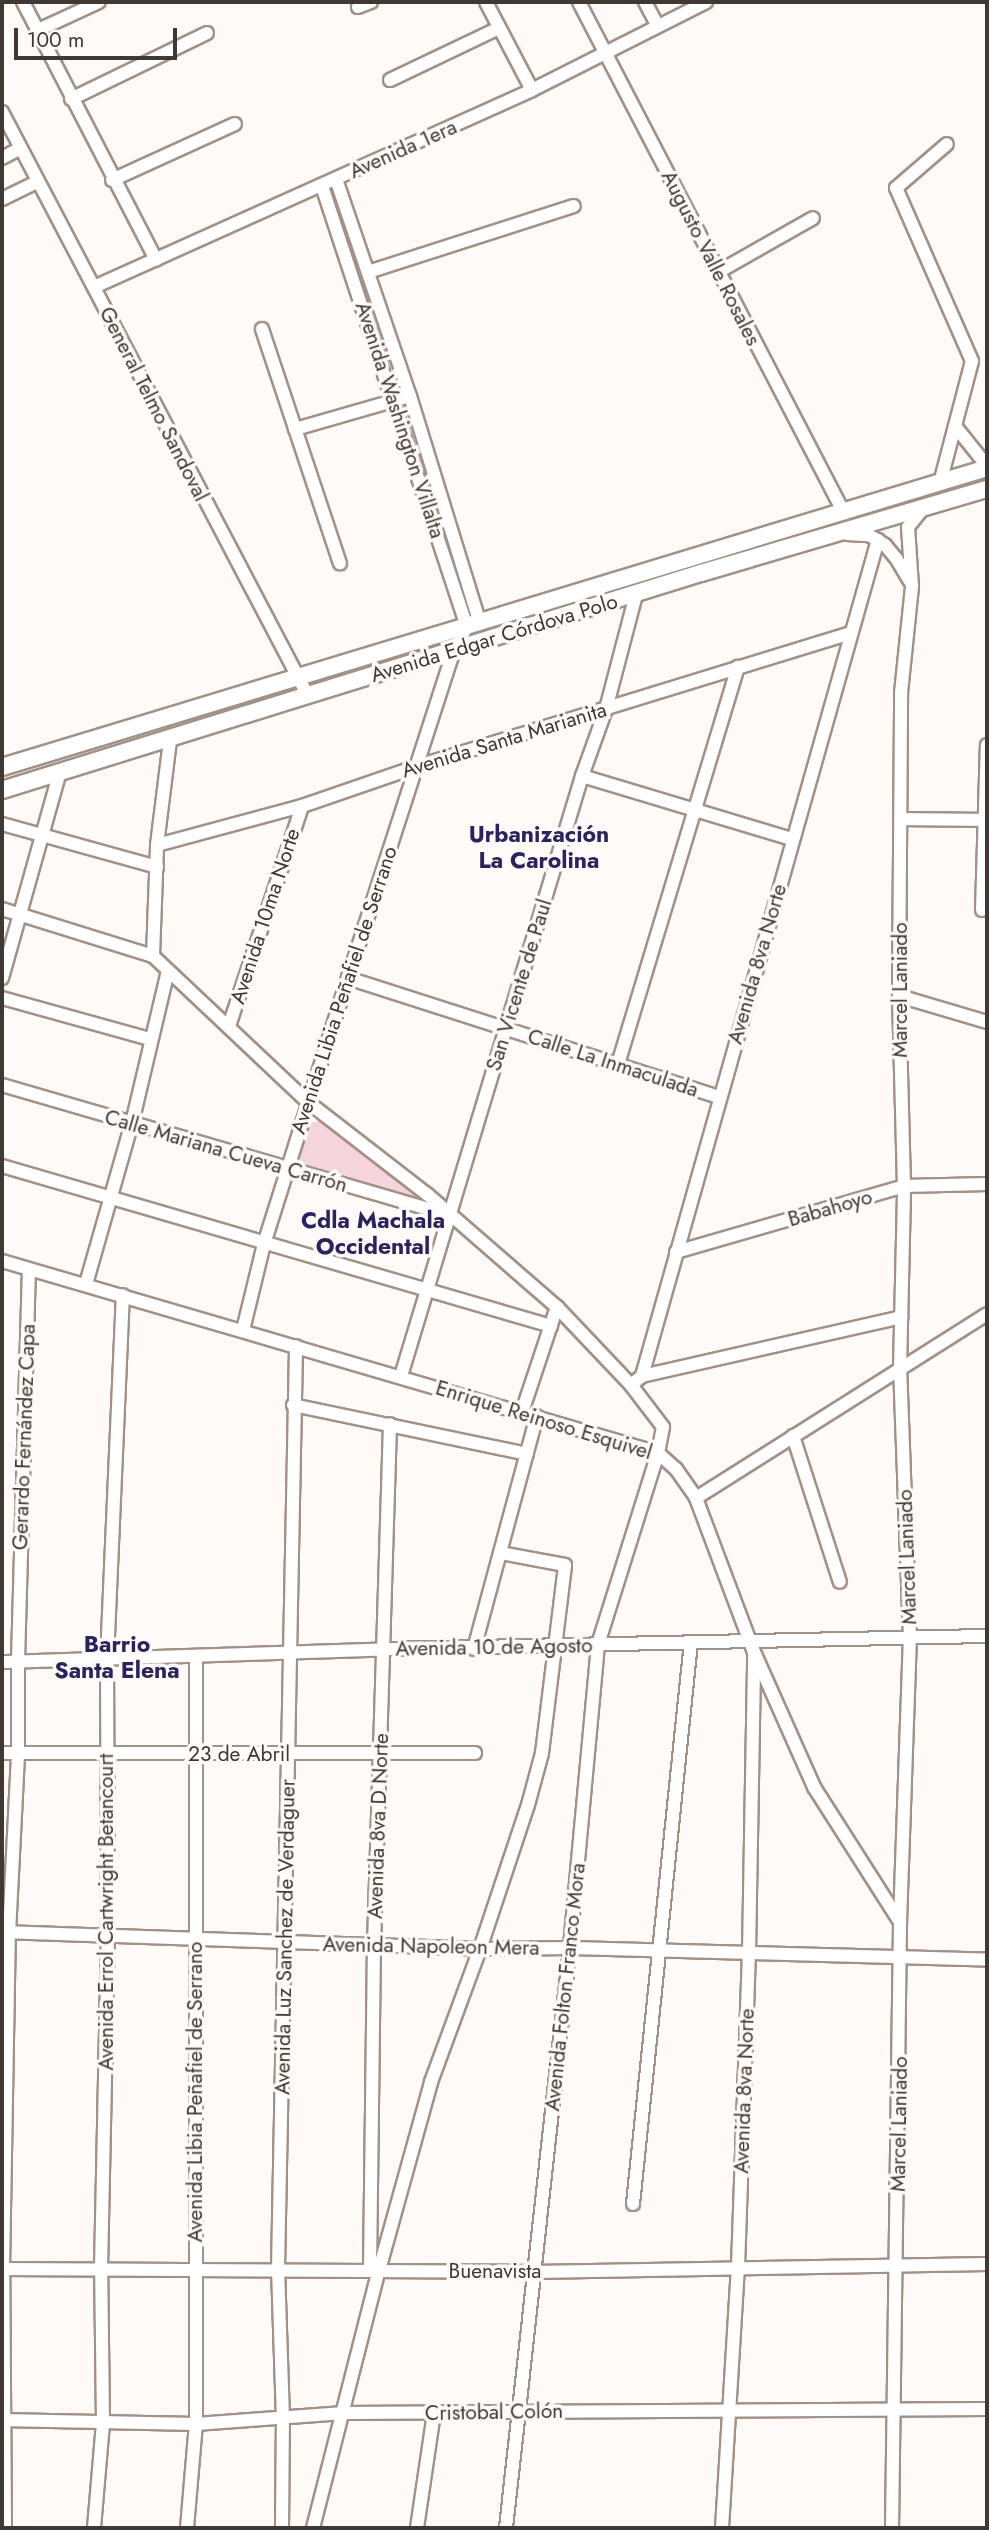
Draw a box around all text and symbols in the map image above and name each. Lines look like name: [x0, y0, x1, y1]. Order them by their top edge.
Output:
scale bar: [18, 14, 180, 58]
text: 100 m: [27, 25, 84, 55]
street label: Avenida 1era: [345, 114, 461, 184]
street label: Augusto Valle Rosales: [656, 166, 766, 350]
street label: Avenida Washington Villalta: [350, 299, 450, 541]
street label: General Telmo Sandoval: [94, 303, 214, 505]
street label: Avenida Edgar Córdova Polo: [367, 588, 621, 688]
street label: Avenida Santa Marianita: [398, 697, 610, 783]
district label: Urbanización La Carolina: [469, 820, 609, 874]
street label: Avenida 10ma Norte: [225, 825, 305, 1007]
street label: Avenida Libia Peñafiel de Serrano: [286, 843, 402, 1137]
street label: Avenida 8va Norte: [722, 881, 792, 1047]
street label: San Vicente de Paul: [481, 896, 557, 1074]
street label: Marcel Laniado: [887, 922, 913, 1058]
street label: Calle La Inmaculada: [525, 1024, 701, 1102]
street label: Calle Mariana Cueva Carrón: [102, 1104, 350, 1198]
street label: Babahoyo: [785, 1184, 875, 1232]
district label: Cdla Machala Occidental: [301, 1206, 445, 1260]
street label: Gerardo Fernández Capa: [7, 1323, 41, 1551]
street label: Enrique Reinoso Esquivel: [433, 1375, 655, 1465]
street label: Marcel Laniado: [892, 1489, 922, 1625]
district label: Barrio Santa Elena: [54, 1630, 180, 1684]
street label: Avenida 10 de Agosto: [395, 1633, 593, 1661]
street label: Avenida 8va D Norte: [362, 1733, 394, 1919]
street label: 23 de Abril: [188, 1741, 290, 1767]
street label: Avenida Errol Cartwright Betancourt: [93, 1753, 119, 2071]
street label: Avenida Luz Sanchez de Verdaguer: [270, 1779, 300, 2095]
street label: Avenida Folton Franco Mora: [539, 1862, 591, 2112]
street label: Avenida Napoleon Mera: [322, 1932, 540, 1960]
street label: Avenida Libia Peñafiel de Serrano: [182, 1942, 208, 2242]
street label: Avenida 8va Norte: [729, 2008, 759, 2174]
street label: Marcel Laniado: [885, 2056, 913, 2192]
street label: Buenavista: [449, 2258, 541, 2284]
street label: Cristobal Colón: [425, 2398, 563, 2426]

